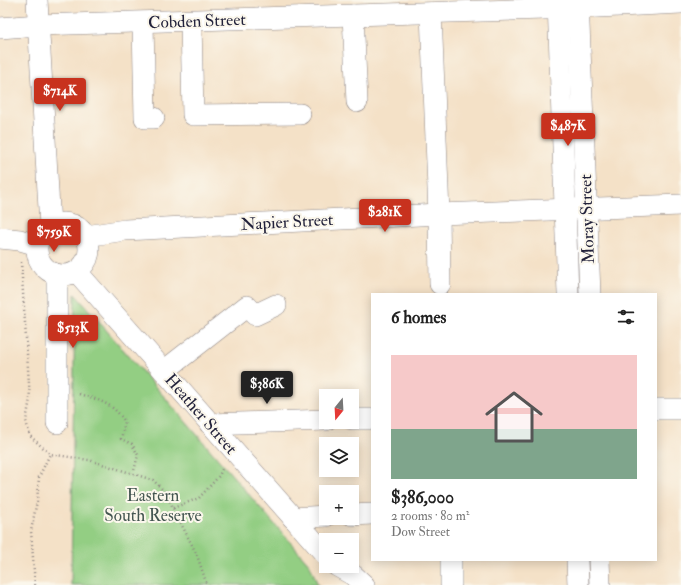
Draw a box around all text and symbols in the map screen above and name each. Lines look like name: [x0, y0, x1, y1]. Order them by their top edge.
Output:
street label: Cobden Street: [148, 9, 247, 33]
pin: $714K: [32, 78, 88, 112]
text: $714K: [43, 83, 77, 99]
pin: $487K: [540, 113, 596, 147]
text: $487K: [550, 118, 586, 134]
street label: Moray Street: [575, 173, 600, 264]
pin: $281K: [357, 199, 413, 233]
text: $281K: [368, 204, 402, 220]
street label: Napier Street: [240, 209, 334, 236]
pin: $759K: [26, 219, 82, 253]
text: $759K: [37, 224, 71, 240]
icon: filters: [615, 306, 637, 328]
text: 6 homes: [391, 307, 446, 328]
pin: $513K: [45, 315, 101, 349]
text: $513K: [57, 320, 89, 336]
street label: Heather Street: [160, 369, 242, 459]
pin: $386K: [239, 371, 295, 405]
text: $386K: [250, 376, 284, 392]
icon: home: [478, 381, 550, 453]
north arrow: [319, 389, 359, 429]
map controls: [319, 389, 359, 573]
button: layers: [319, 437, 359, 477]
park label: Eastern South Reserve: [104, 485, 202, 526]
button: +: [319, 485, 359, 525]
text: $386,000: [391, 487, 454, 508]
text: 2 rooms · 80 m²: [391, 508, 469, 524]
text: Dow Street: [391, 524, 450, 540]
button: −: [319, 533, 359, 573]

